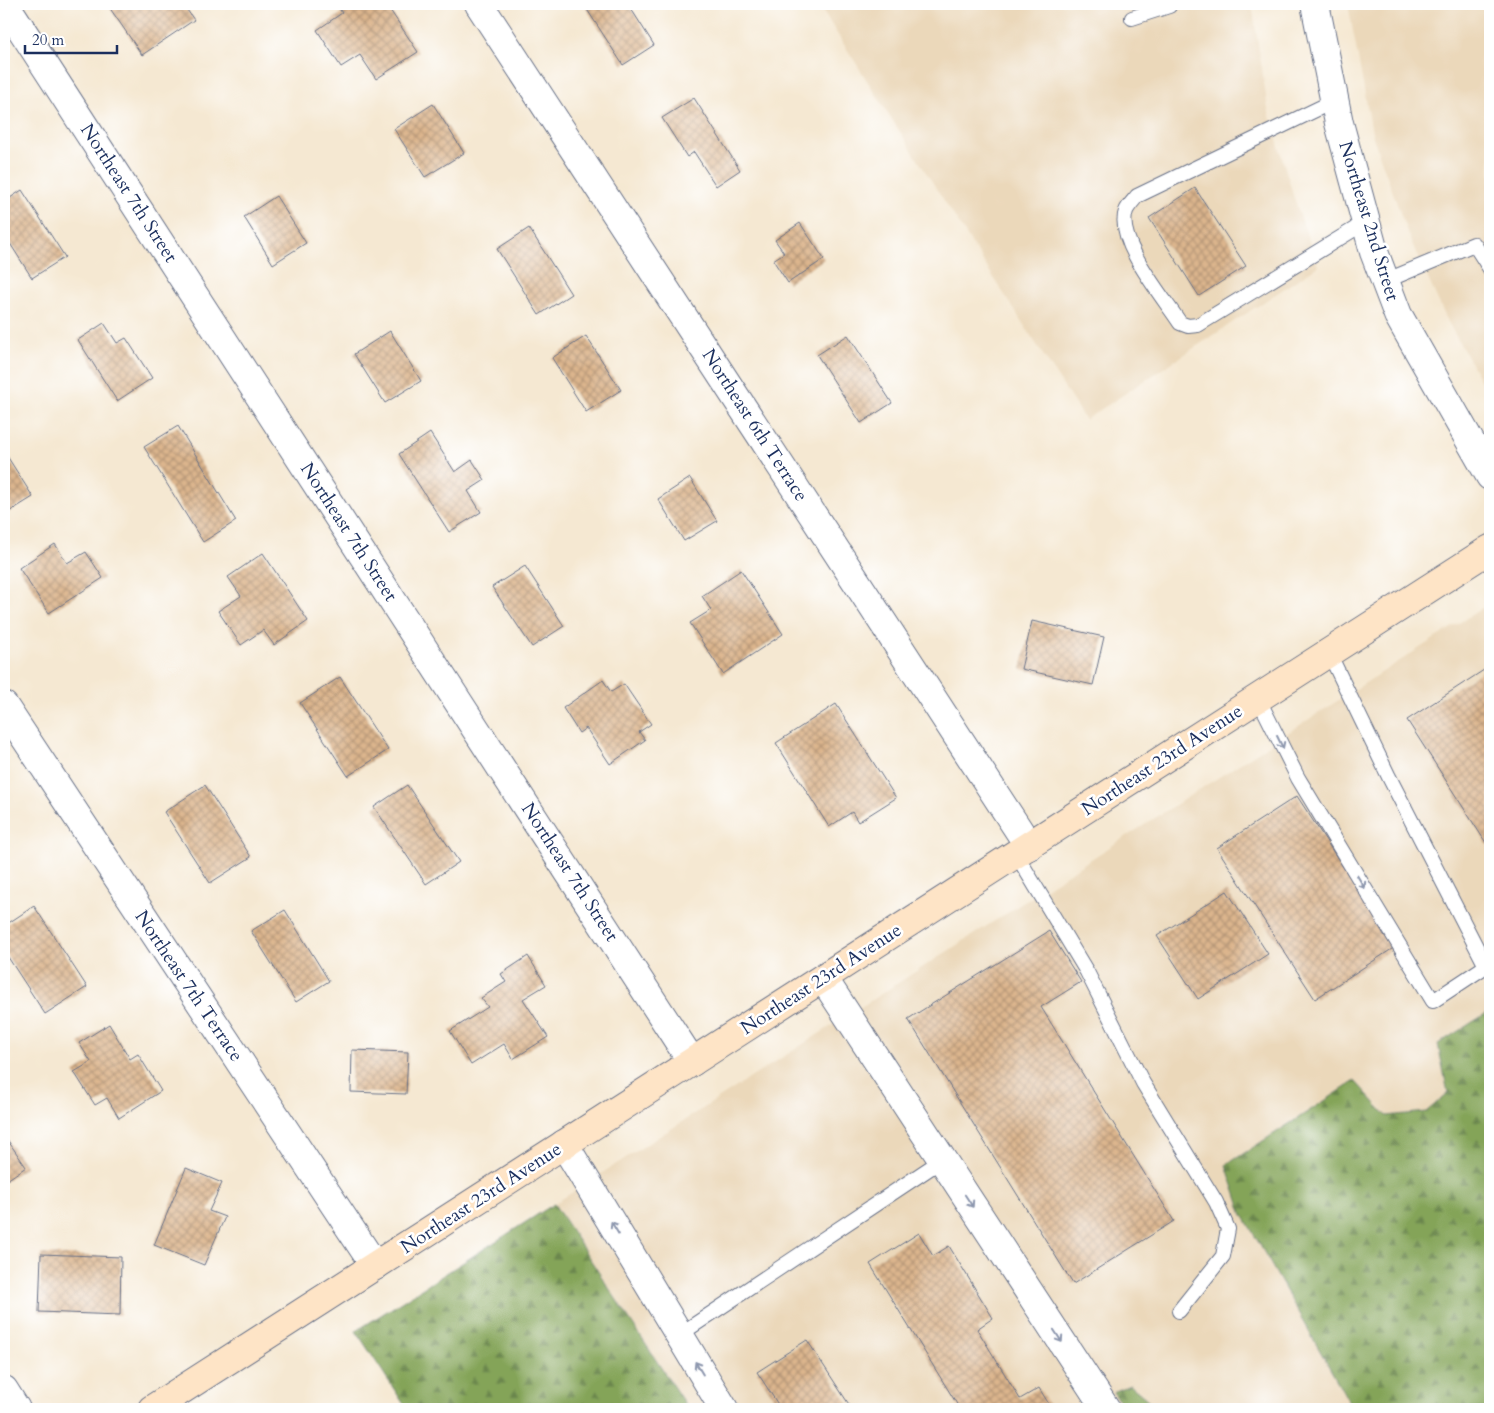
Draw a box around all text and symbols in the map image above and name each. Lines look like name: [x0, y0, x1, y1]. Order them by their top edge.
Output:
scale bar: [25, 22, 118, 54]
text: 20 m: [32, 30, 64, 50]
street label: Northeast 7th Street: [74, 118, 184, 268]
street label: Northeast 2nd Street: [1332, 138, 1406, 304]
street label: Northeast 6th Terrace: [696, 344, 814, 506]
street label: Northeast 7th Street: [294, 457, 404, 607]
street label: Northeast 23rd Avenue: [1076, 698, 1248, 822]
one-way arrow: [1276, 734, 1285, 749]
street label: Northeast 7th Street: [515, 797, 625, 947]
one-way arrow: [1357, 875, 1367, 889]
street label: Northeast 7th Terrace: [129, 905, 249, 1067]
street label: Northeast 23rd Avenue: [735, 917, 907, 1041]
street label: Northeast 23rd Avenue: [395, 1136, 567, 1260]
one-way arrow: [964, 1193, 974, 1207]
one-way arrow: [610, 1222, 620, 1236]
one-way arrow: [1054, 1329, 1064, 1343]
one-way arrow: [694, 1361, 704, 1375]

